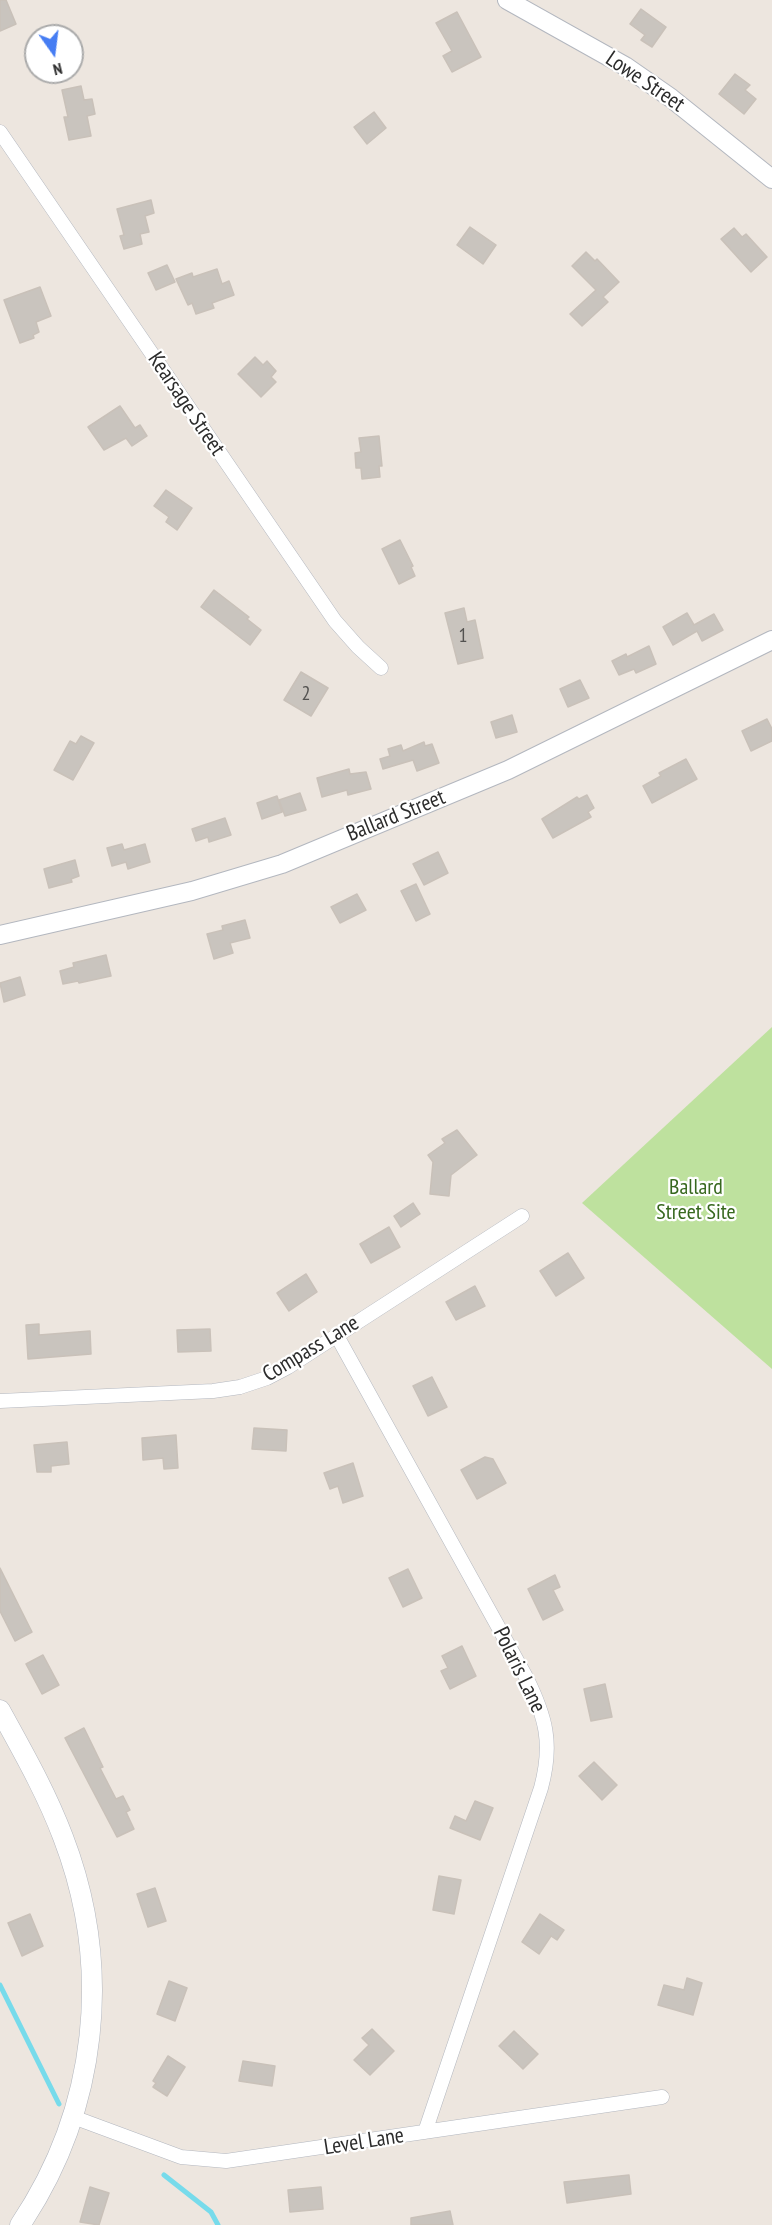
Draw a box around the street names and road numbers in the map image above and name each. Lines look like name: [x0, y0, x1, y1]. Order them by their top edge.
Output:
street label: Lowe Street: [601, 46, 689, 118]
street label: Kearsage Street: [142, 347, 230, 461]
street label: Ballard Street: [343, 784, 449, 848]
street label: Compass Lane: [258, 1310, 364, 1388]
street label: Polaris Lane: [487, 1623, 551, 1717]
street label: Level Lane: [322, 2123, 406, 2161]

